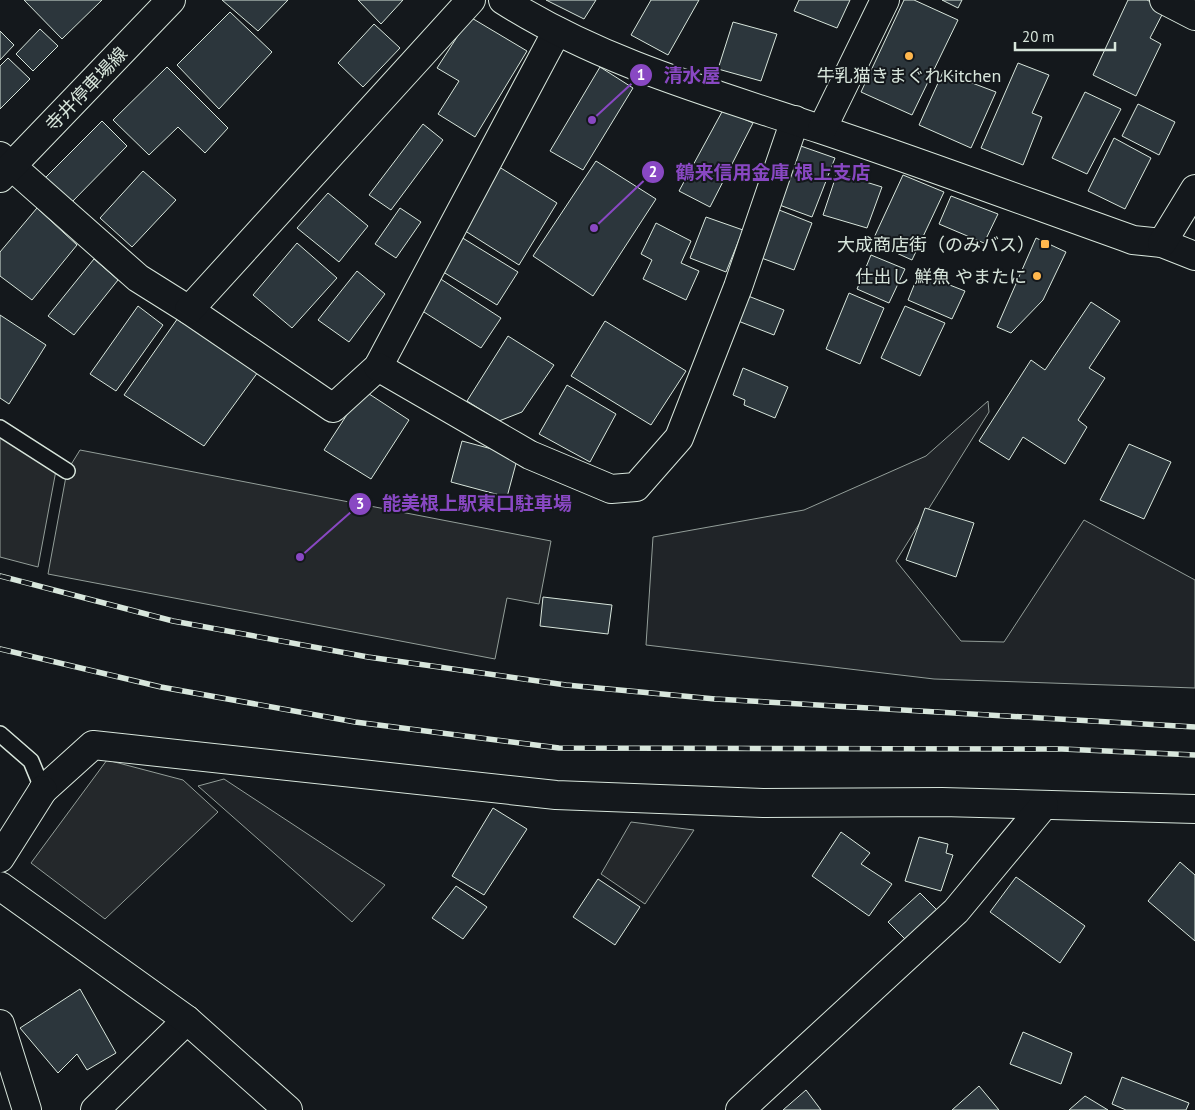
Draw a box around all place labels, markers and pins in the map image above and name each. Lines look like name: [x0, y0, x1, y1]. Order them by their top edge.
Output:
marker: 牛乳猫きまぐれKitchen: [903, 50, 915, 62]
callout: 清水屋: [629, 58, 731, 92]
place label: 牛乳猫きまぐれKitchen: [817, 64, 1001, 87]
callout: 鶴来信用金庫 根上支店: [640, 155, 880, 189]
place label: 大成商店街（のみバス）: [837, 233, 1035, 256]
marker: 大成商店街（のみバス）: [1039, 238, 1051, 250]
place label: 仕出し 鮮魚 やまたに: [855, 265, 1027, 288]
marker: 仕出し 鮮魚 やまたに: [1031, 270, 1043, 282]
callout: 能美根上駅東口駐車場: [347, 487, 582, 521]

